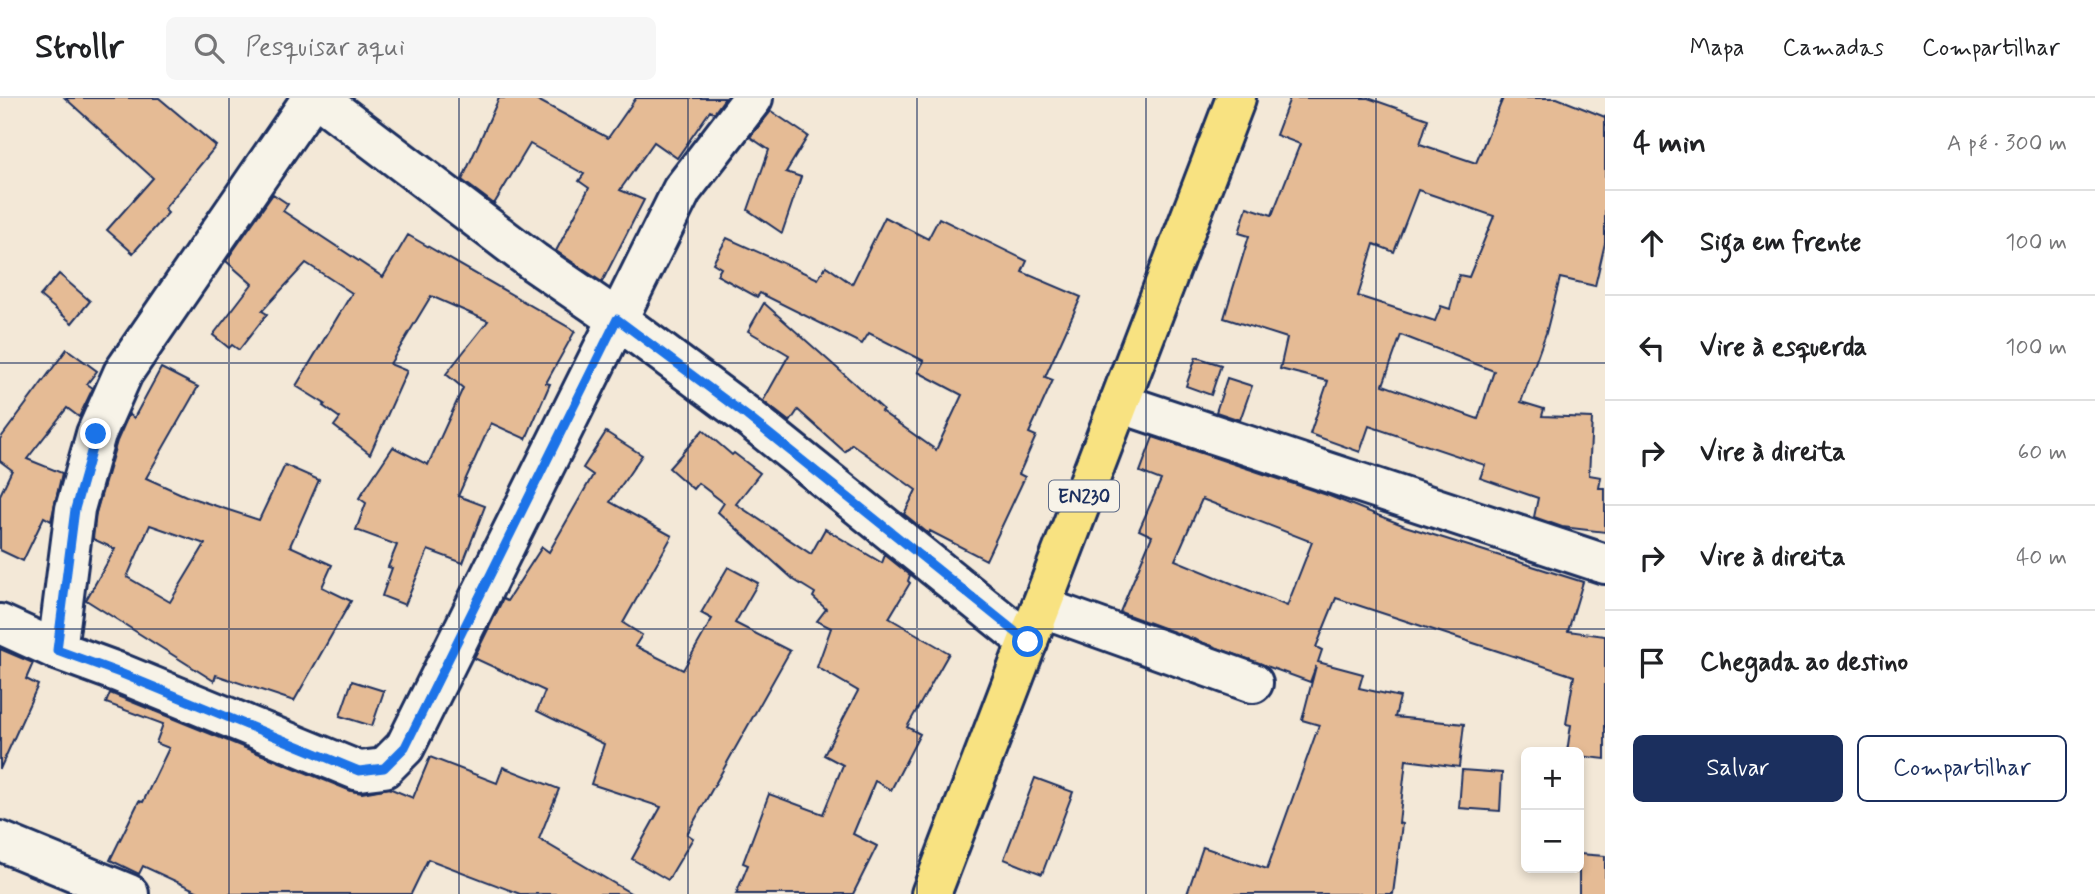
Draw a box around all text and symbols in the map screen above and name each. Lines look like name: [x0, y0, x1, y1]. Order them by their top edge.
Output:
search box: [166, 17, 656, 80]
text: Strollr: [35, 26, 124, 70]
icon: search: [190, 29, 228, 67]
text: Pesquisar aqui: [246, 31, 405, 65]
text: Mapa: [1690, 33, 1744, 64]
text: Camadas: [1782, 33, 1884, 64]
text: Compartilhar: [1922, 33, 2060, 64]
text: 4 min: [1633, 124, 1706, 163]
text: A pé · 300 m: [1947, 129, 2067, 159]
icon: ahead: [1633, 224, 1671, 262]
text: Siga em frente: [1700, 226, 1861, 260]
text: 100 m: [2005, 228, 2067, 258]
icon: left: [1633, 329, 1671, 367]
text: Vire à esquerda: [1700, 331, 1867, 365]
text: 100 m: [2005, 333, 2067, 363]
route end: [80, 418, 111, 449]
icon: right: [1633, 434, 1671, 472]
text: Vire à direita: [1700, 436, 1846, 470]
text: 60 m: [2018, 438, 2067, 468]
road number: EN230: [1049, 480, 1119, 512]
icon: right: [1633, 539, 1671, 577]
text: Vire à direita: [1700, 541, 1846, 575]
text: 40 m: [2016, 543, 2067, 573]
route start: [1012, 626, 1043, 657]
icon: arrive: [1633, 644, 1671, 682]
text: Chegada ao destino: [1700, 646, 1908, 680]
button: Salvar: [1633, 735, 1843, 802]
button: Compartilhar: [1857, 735, 2067, 802]
map controls: [1521, 747, 1584, 873]
button: +: [1521, 747, 1584, 810]
button: −: [1521, 810, 1584, 873]

